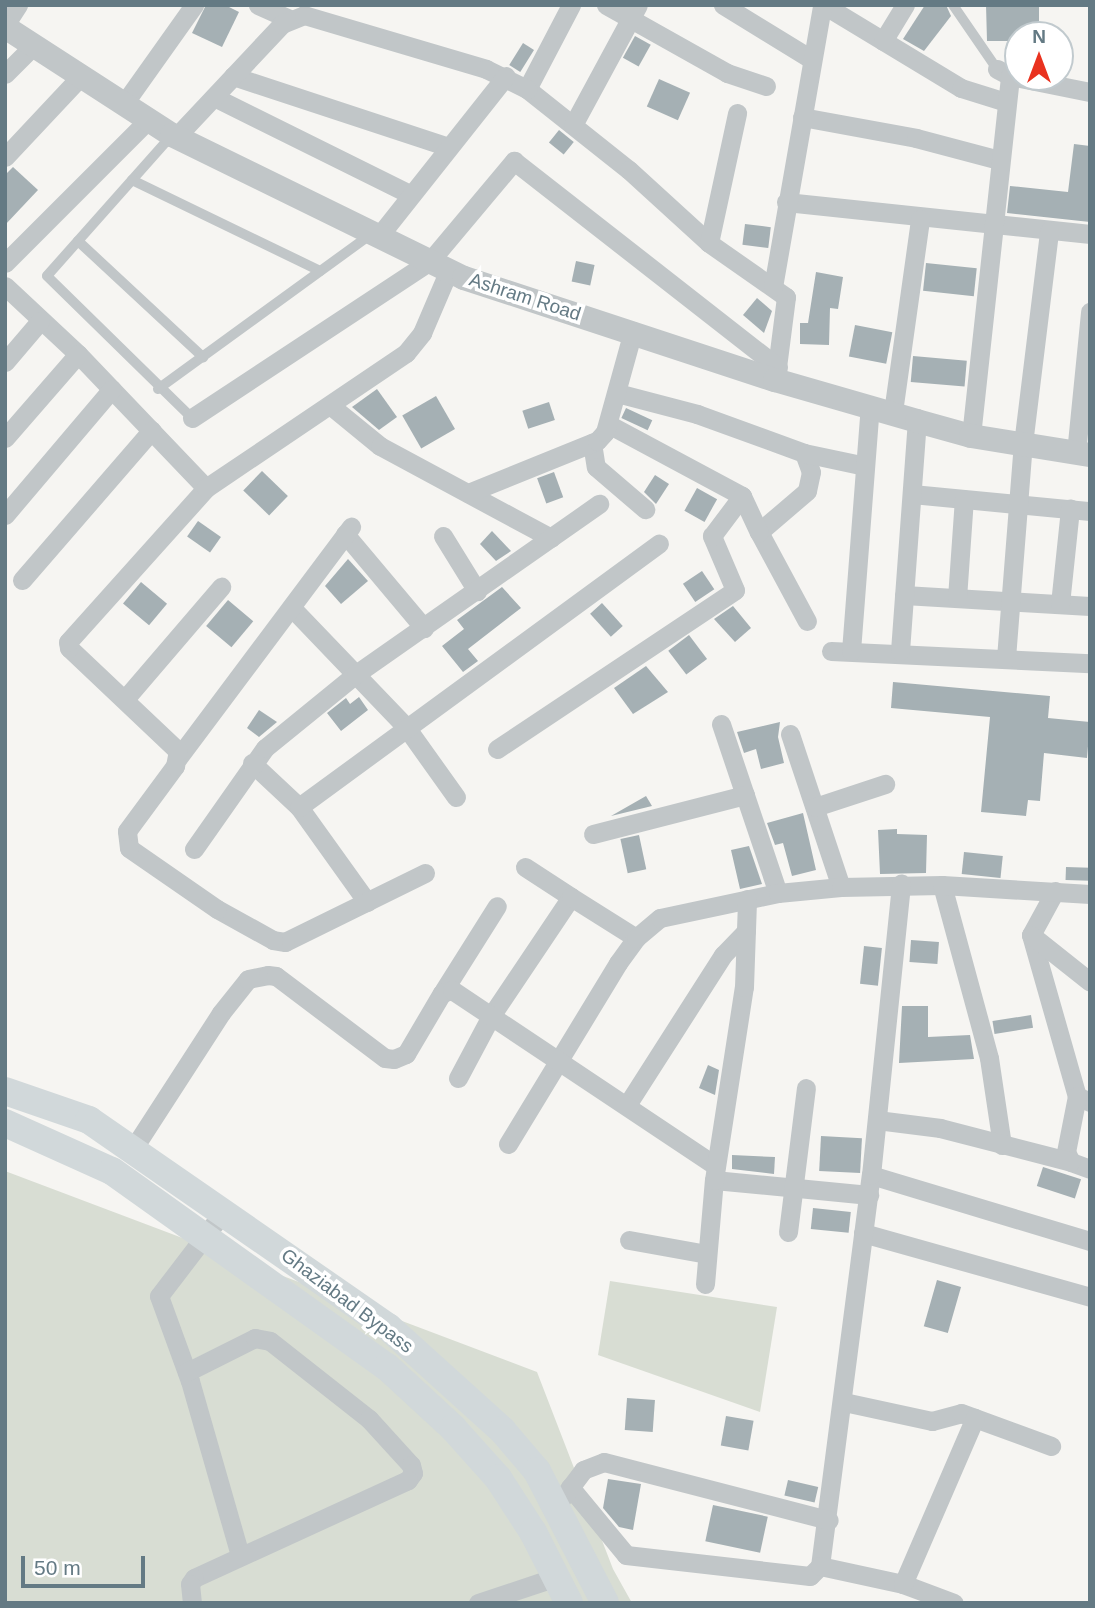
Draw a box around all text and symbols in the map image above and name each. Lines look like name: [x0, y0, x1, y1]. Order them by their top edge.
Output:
north arrow: [1004, 21, 1074, 91]
text: N: [1032, 26, 1046, 47]
street label: Ashram Road: [466, 268, 584, 326]
street label: Ghaziabad Bypass: [276, 1244, 418, 1358]
scale bar: [24, 1542, 149, 1586]
text: 50 m: [34, 1556, 81, 1579]

